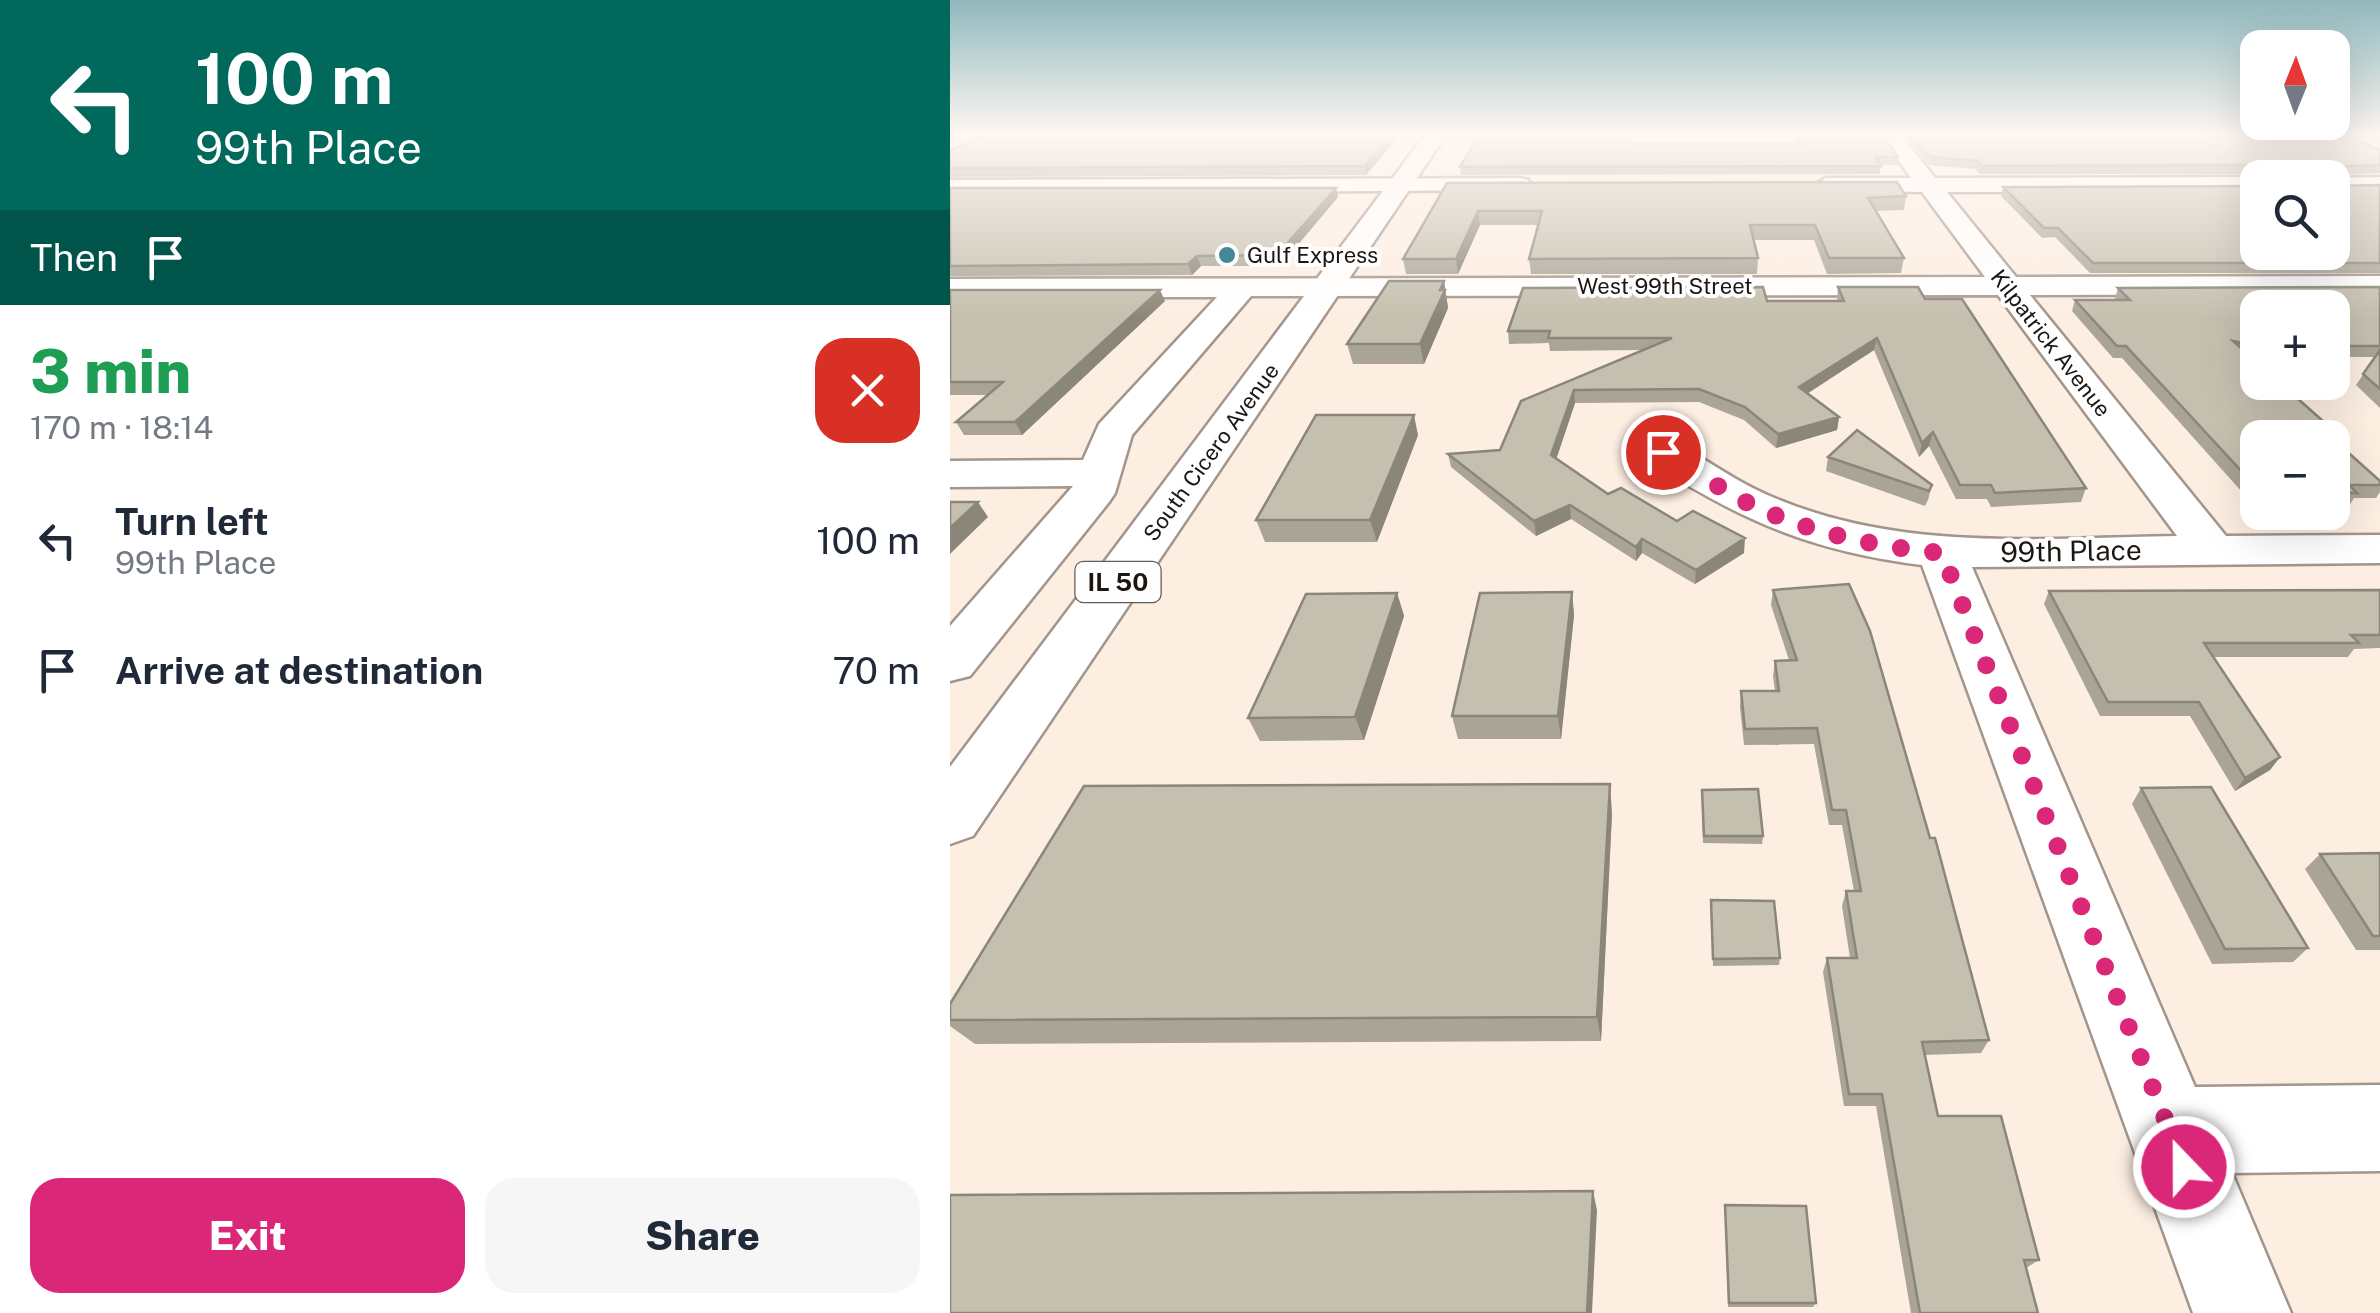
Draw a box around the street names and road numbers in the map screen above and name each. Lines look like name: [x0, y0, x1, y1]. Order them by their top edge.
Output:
street label: Kilpatrick Avenue: [1986, 264, 2116, 422]
street label: West 99th Street: [1577, 273, 1753, 299]
street label: South Cicero Avenue: [1138, 358, 1284, 546]
street label: 99th Place: [2000, 533, 2142, 568]
road number: IL 50: [1076, 562, 1160, 602]

